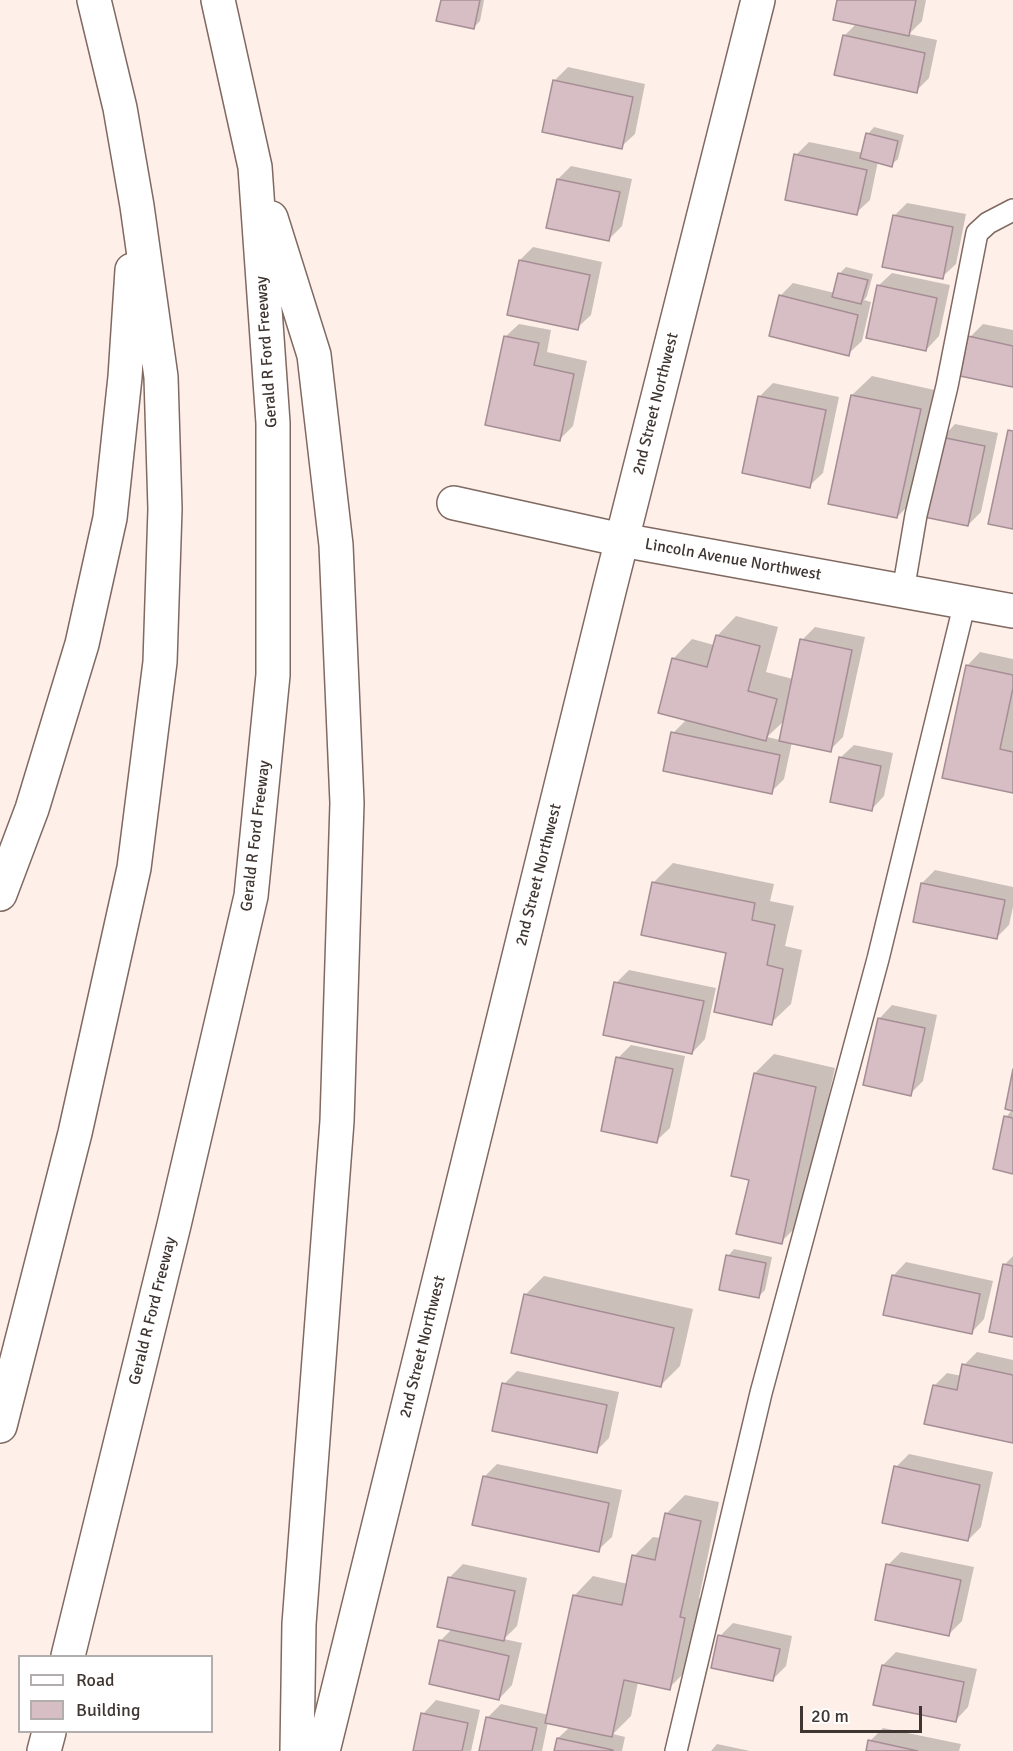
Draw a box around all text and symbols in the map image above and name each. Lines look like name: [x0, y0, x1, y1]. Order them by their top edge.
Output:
street label: Gerald R Ford Freeway: [252, 275, 282, 429]
street label: 2nd Street Northwest: [629, 331, 683, 477]
street label: Lincoln Avenue Northwest: [643, 535, 823, 585]
street label: Gerald R Ford Freeway: [237, 759, 275, 913]
street label: 2nd Street Northwest: [512, 802, 566, 948]
street label: Gerald R Ford Freeway: [125, 1235, 181, 1387]
street label: 2nd Street Northwest: [396, 1274, 450, 1420]
legend: [18, 1655, 213, 1733]
text: Road: [76, 1669, 115, 1691]
scale bar: [803, 1694, 924, 1732]
text: Building: [76, 1699, 140, 1721]
text: 20 m: [811, 1705, 849, 1727]

